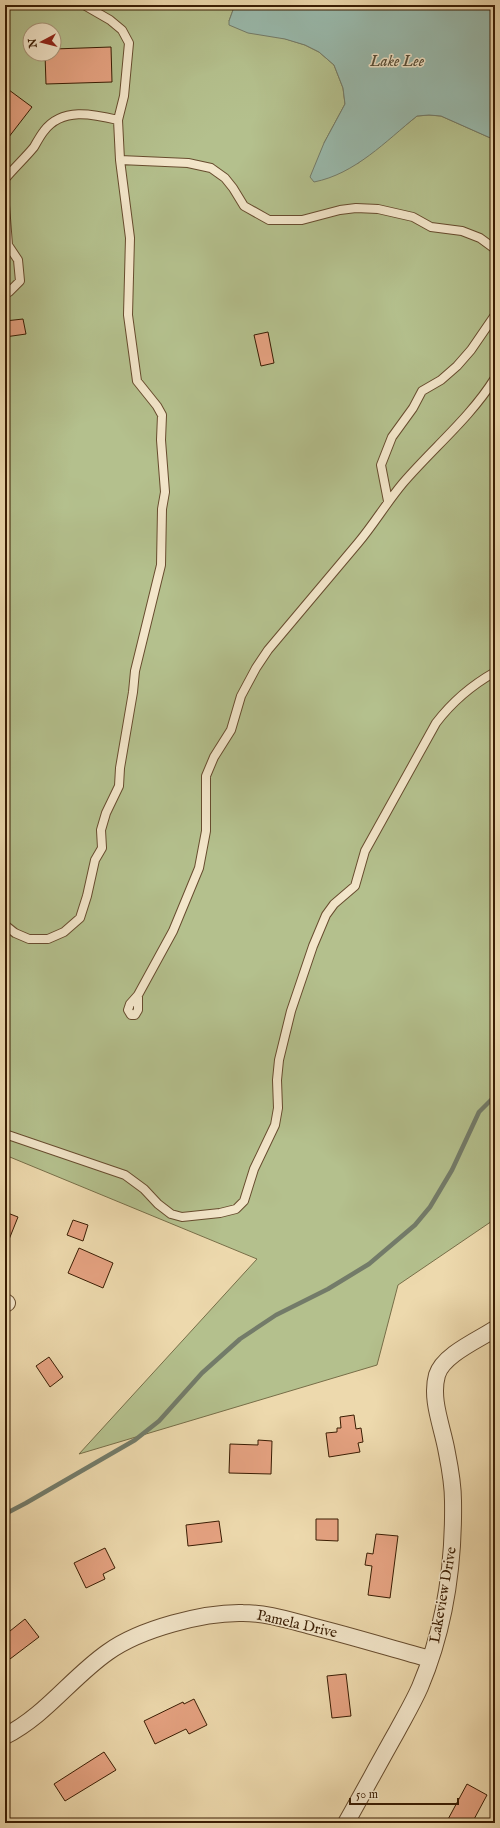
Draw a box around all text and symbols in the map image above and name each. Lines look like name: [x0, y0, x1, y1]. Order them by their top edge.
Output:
north arrow: [22, 22, 62, 62]
text: N: [25, 37, 41, 50]
water label: Lake Lee: [369, 52, 425, 72]
street label: Lakeview Drive: [425, 1545, 461, 1645]
street label: Pamela Drive: [255, 1605, 339, 1643]
scale bar: [350, 1780, 458, 1806]
text: 50 m: [356, 1787, 378, 1802]

